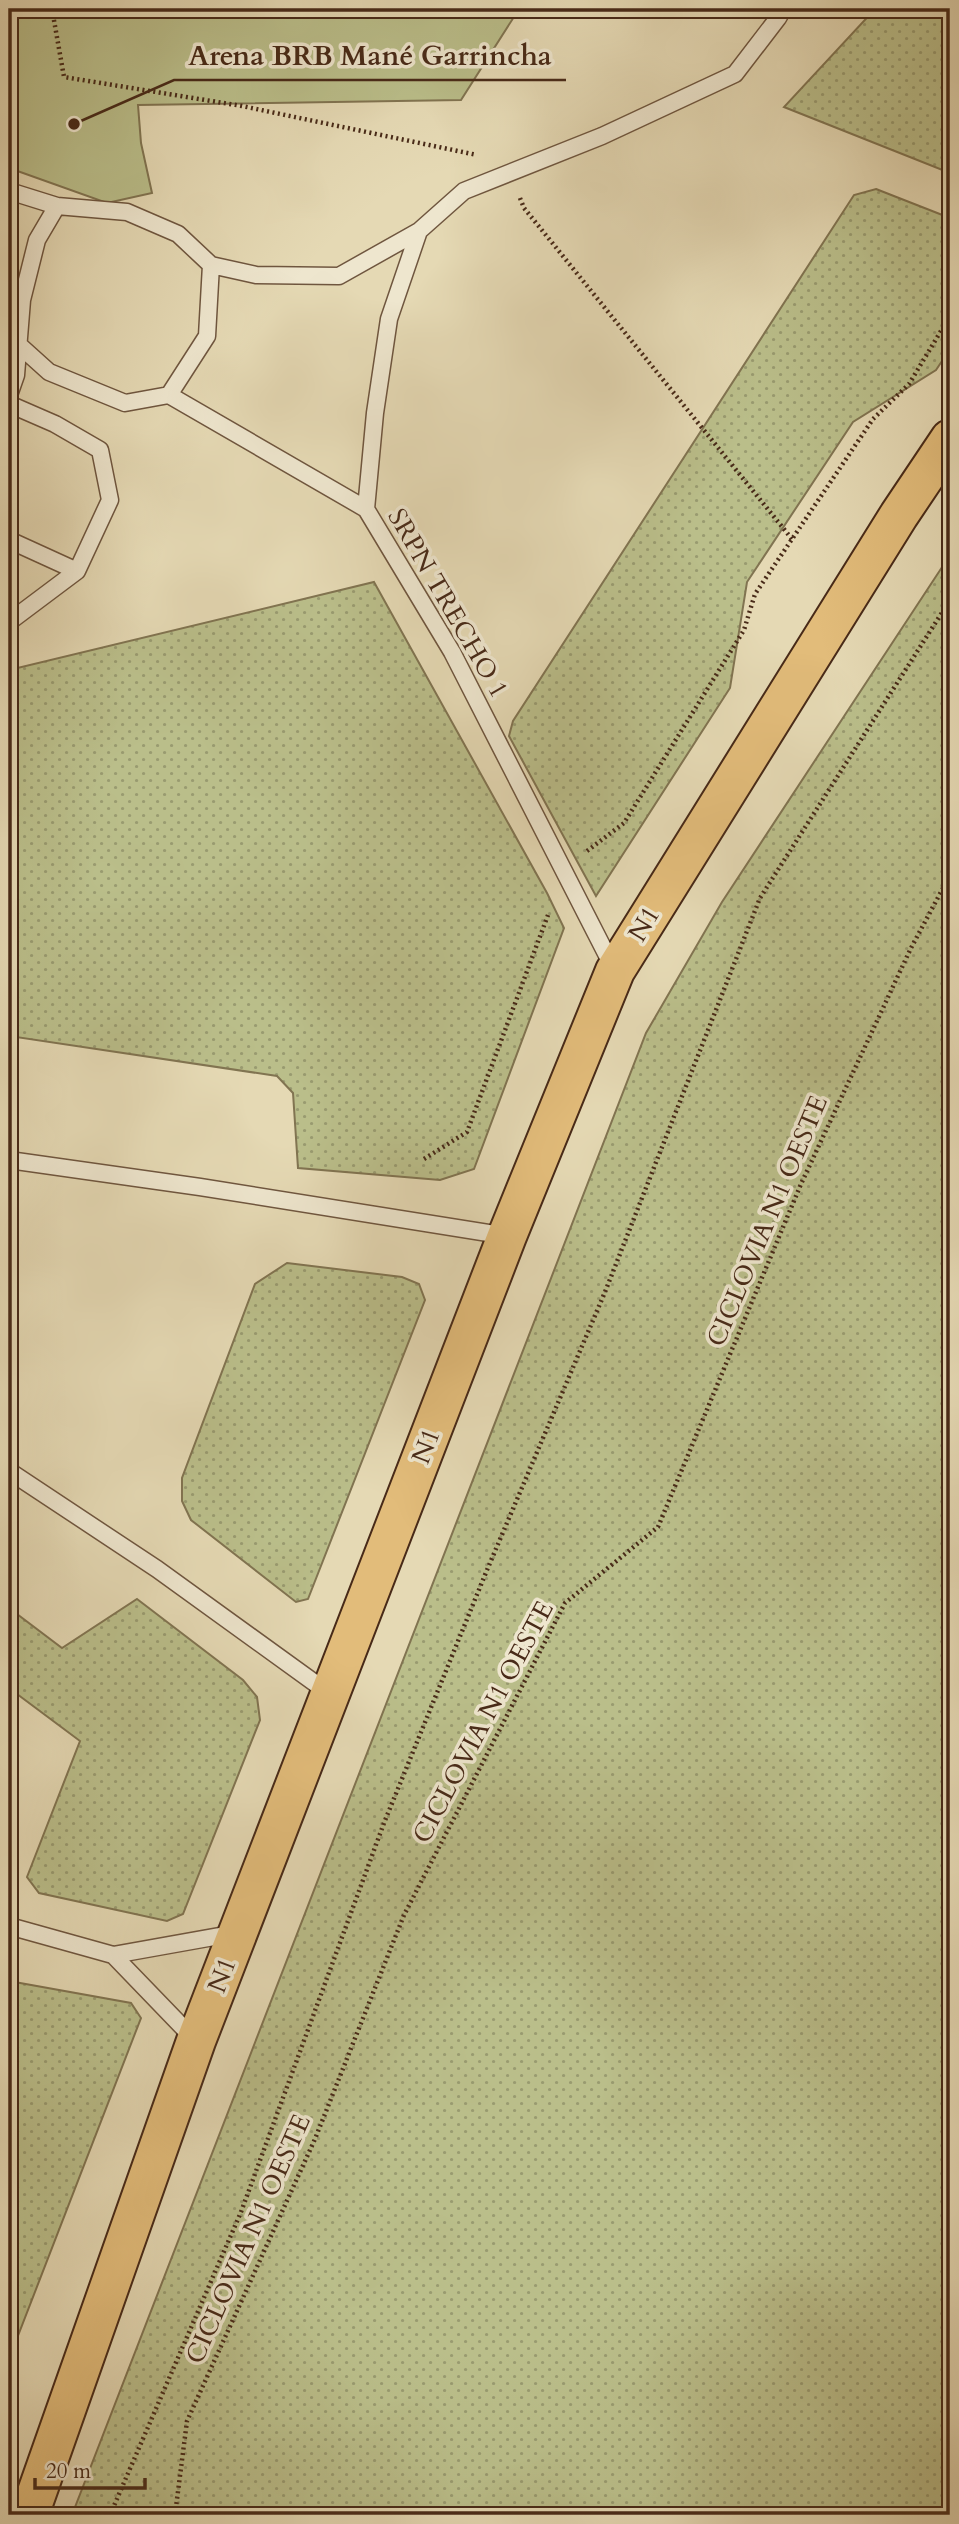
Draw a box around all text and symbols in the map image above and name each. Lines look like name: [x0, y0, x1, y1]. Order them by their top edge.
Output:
callout: Arena BRB Mané Garrincha: [174, 31, 566, 80]
text: Arena BRB Mané Garrincha: [188, 37, 552, 75]
street label: SRPN TRECHO 1: [380, 502, 516, 704]
street label: N1: [620, 900, 668, 948]
street label: CICLOVIA N1 OESTE: [698, 1090, 836, 1352]
street label: N1: [403, 1423, 449, 1469]
street label: CICLOVIA N1 OESTE: [404, 1595, 562, 1849]
street label: N1: [199, 1952, 245, 1998]
street label: CICLOVIA N1 OESTE: [177, 2109, 319, 2369]
scale bar: [35, 2447, 145, 2491]
text: 20 m: [46, 2457, 91, 2486]

